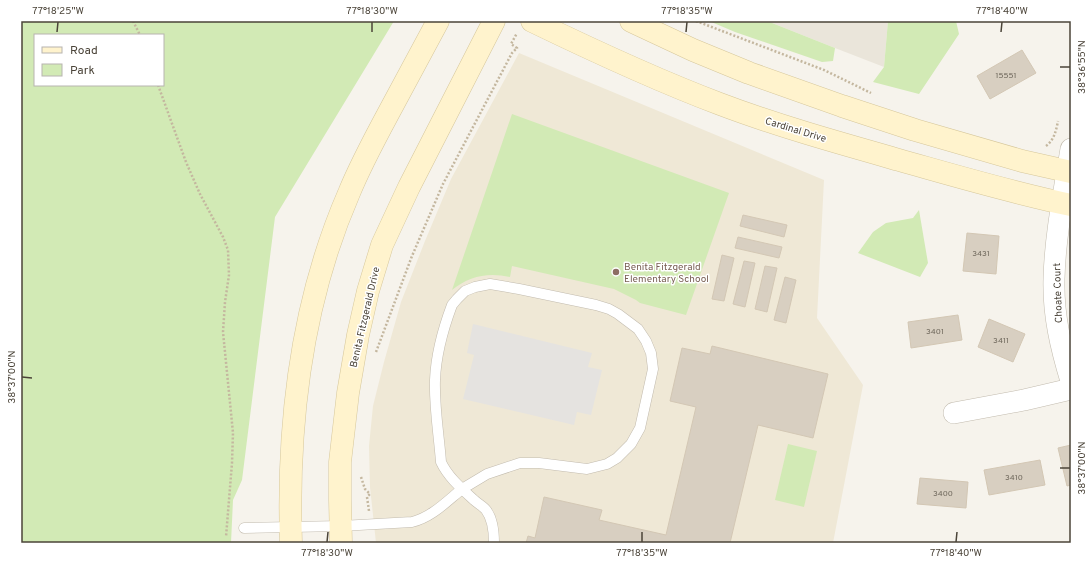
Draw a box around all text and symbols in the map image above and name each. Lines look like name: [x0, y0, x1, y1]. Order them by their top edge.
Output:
text: 77°18'25"W: [32, 5, 84, 18]
text: 77°18'30"W: [346, 5, 398, 18]
text: 77°18'35"W: [661, 5, 713, 18]
text: 77°18'40"W: [976, 5, 1028, 18]
legend: [34, 34, 164, 86]
text: 38°36'55"N: [1076, 40, 1089, 94]
text: Road: [70, 43, 98, 59]
text: Park: [70, 63, 95, 79]
house number: 15551: [996, 71, 1016, 81]
street label: Cardinal Drive: [763, 115, 828, 146]
house number: 3431: [972, 249, 990, 259]
place label: Benita Fitzgerald Elementary School: [624, 261, 709, 286]
street label: Choate Court: [1051, 262, 1066, 323]
street label: Benita Fitzgerald Drive: [348, 266, 383, 369]
marker: Benita Fitzgerald Elementary School: [611, 267, 621, 277]
house number: 3401: [926, 327, 944, 337]
house number: 3411: [993, 336, 1009, 346]
text: 38°37'00"N: [6, 350, 19, 404]
text: 38°37'00"N: [1076, 441, 1089, 495]
house number: 3410: [1005, 473, 1023, 483]
house number: 3400: [933, 489, 953, 499]
text: 77°18'30"W: [301, 547, 353, 560]
text: 77°18'35"W: [616, 547, 668, 560]
text: 77°18'40"W: [930, 547, 982, 560]

